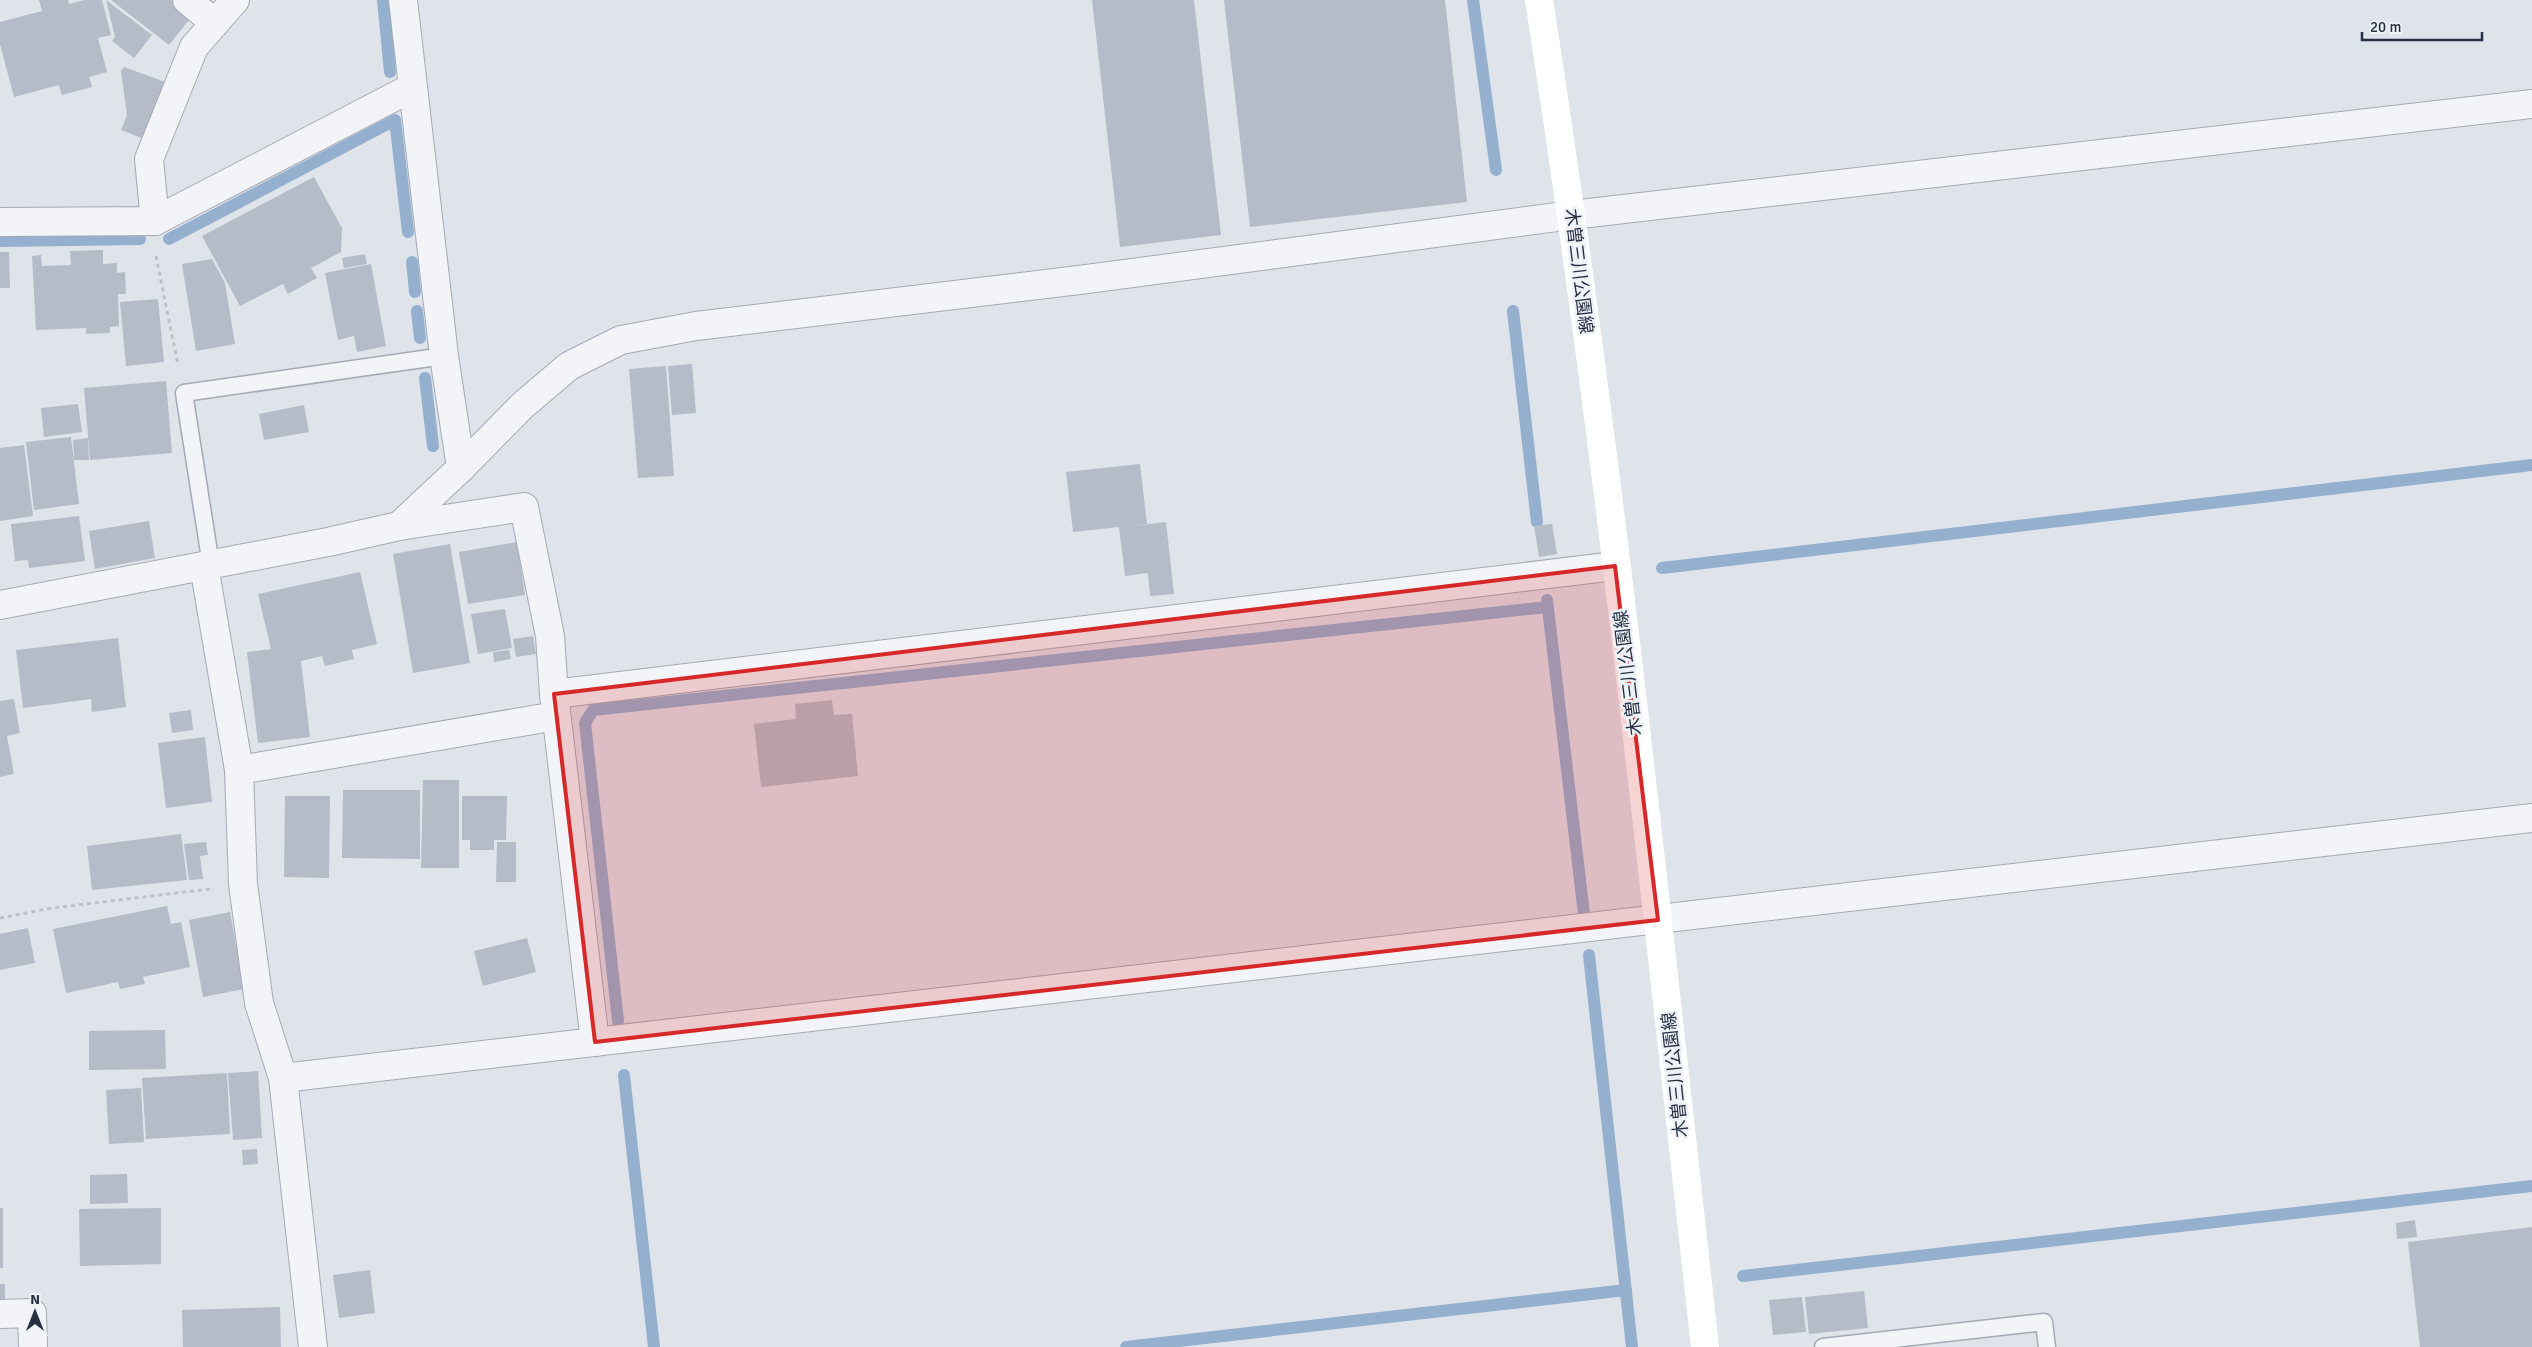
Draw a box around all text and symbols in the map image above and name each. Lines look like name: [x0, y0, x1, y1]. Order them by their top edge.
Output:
scale bar: [2362, 10, 2482, 42]
text: 20 m: [2370, 18, 2401, 36]
street label: 木曽三川公園線: [1560, 207, 1598, 335]
street label: 木曽三川公園線: [1609, 609, 1647, 737]
street label: 木曽三川公園線: [1657, 1011, 1693, 1139]
north arrow: [10, 1287, 60, 1337]
text: N: [30, 1291, 40, 1308]

